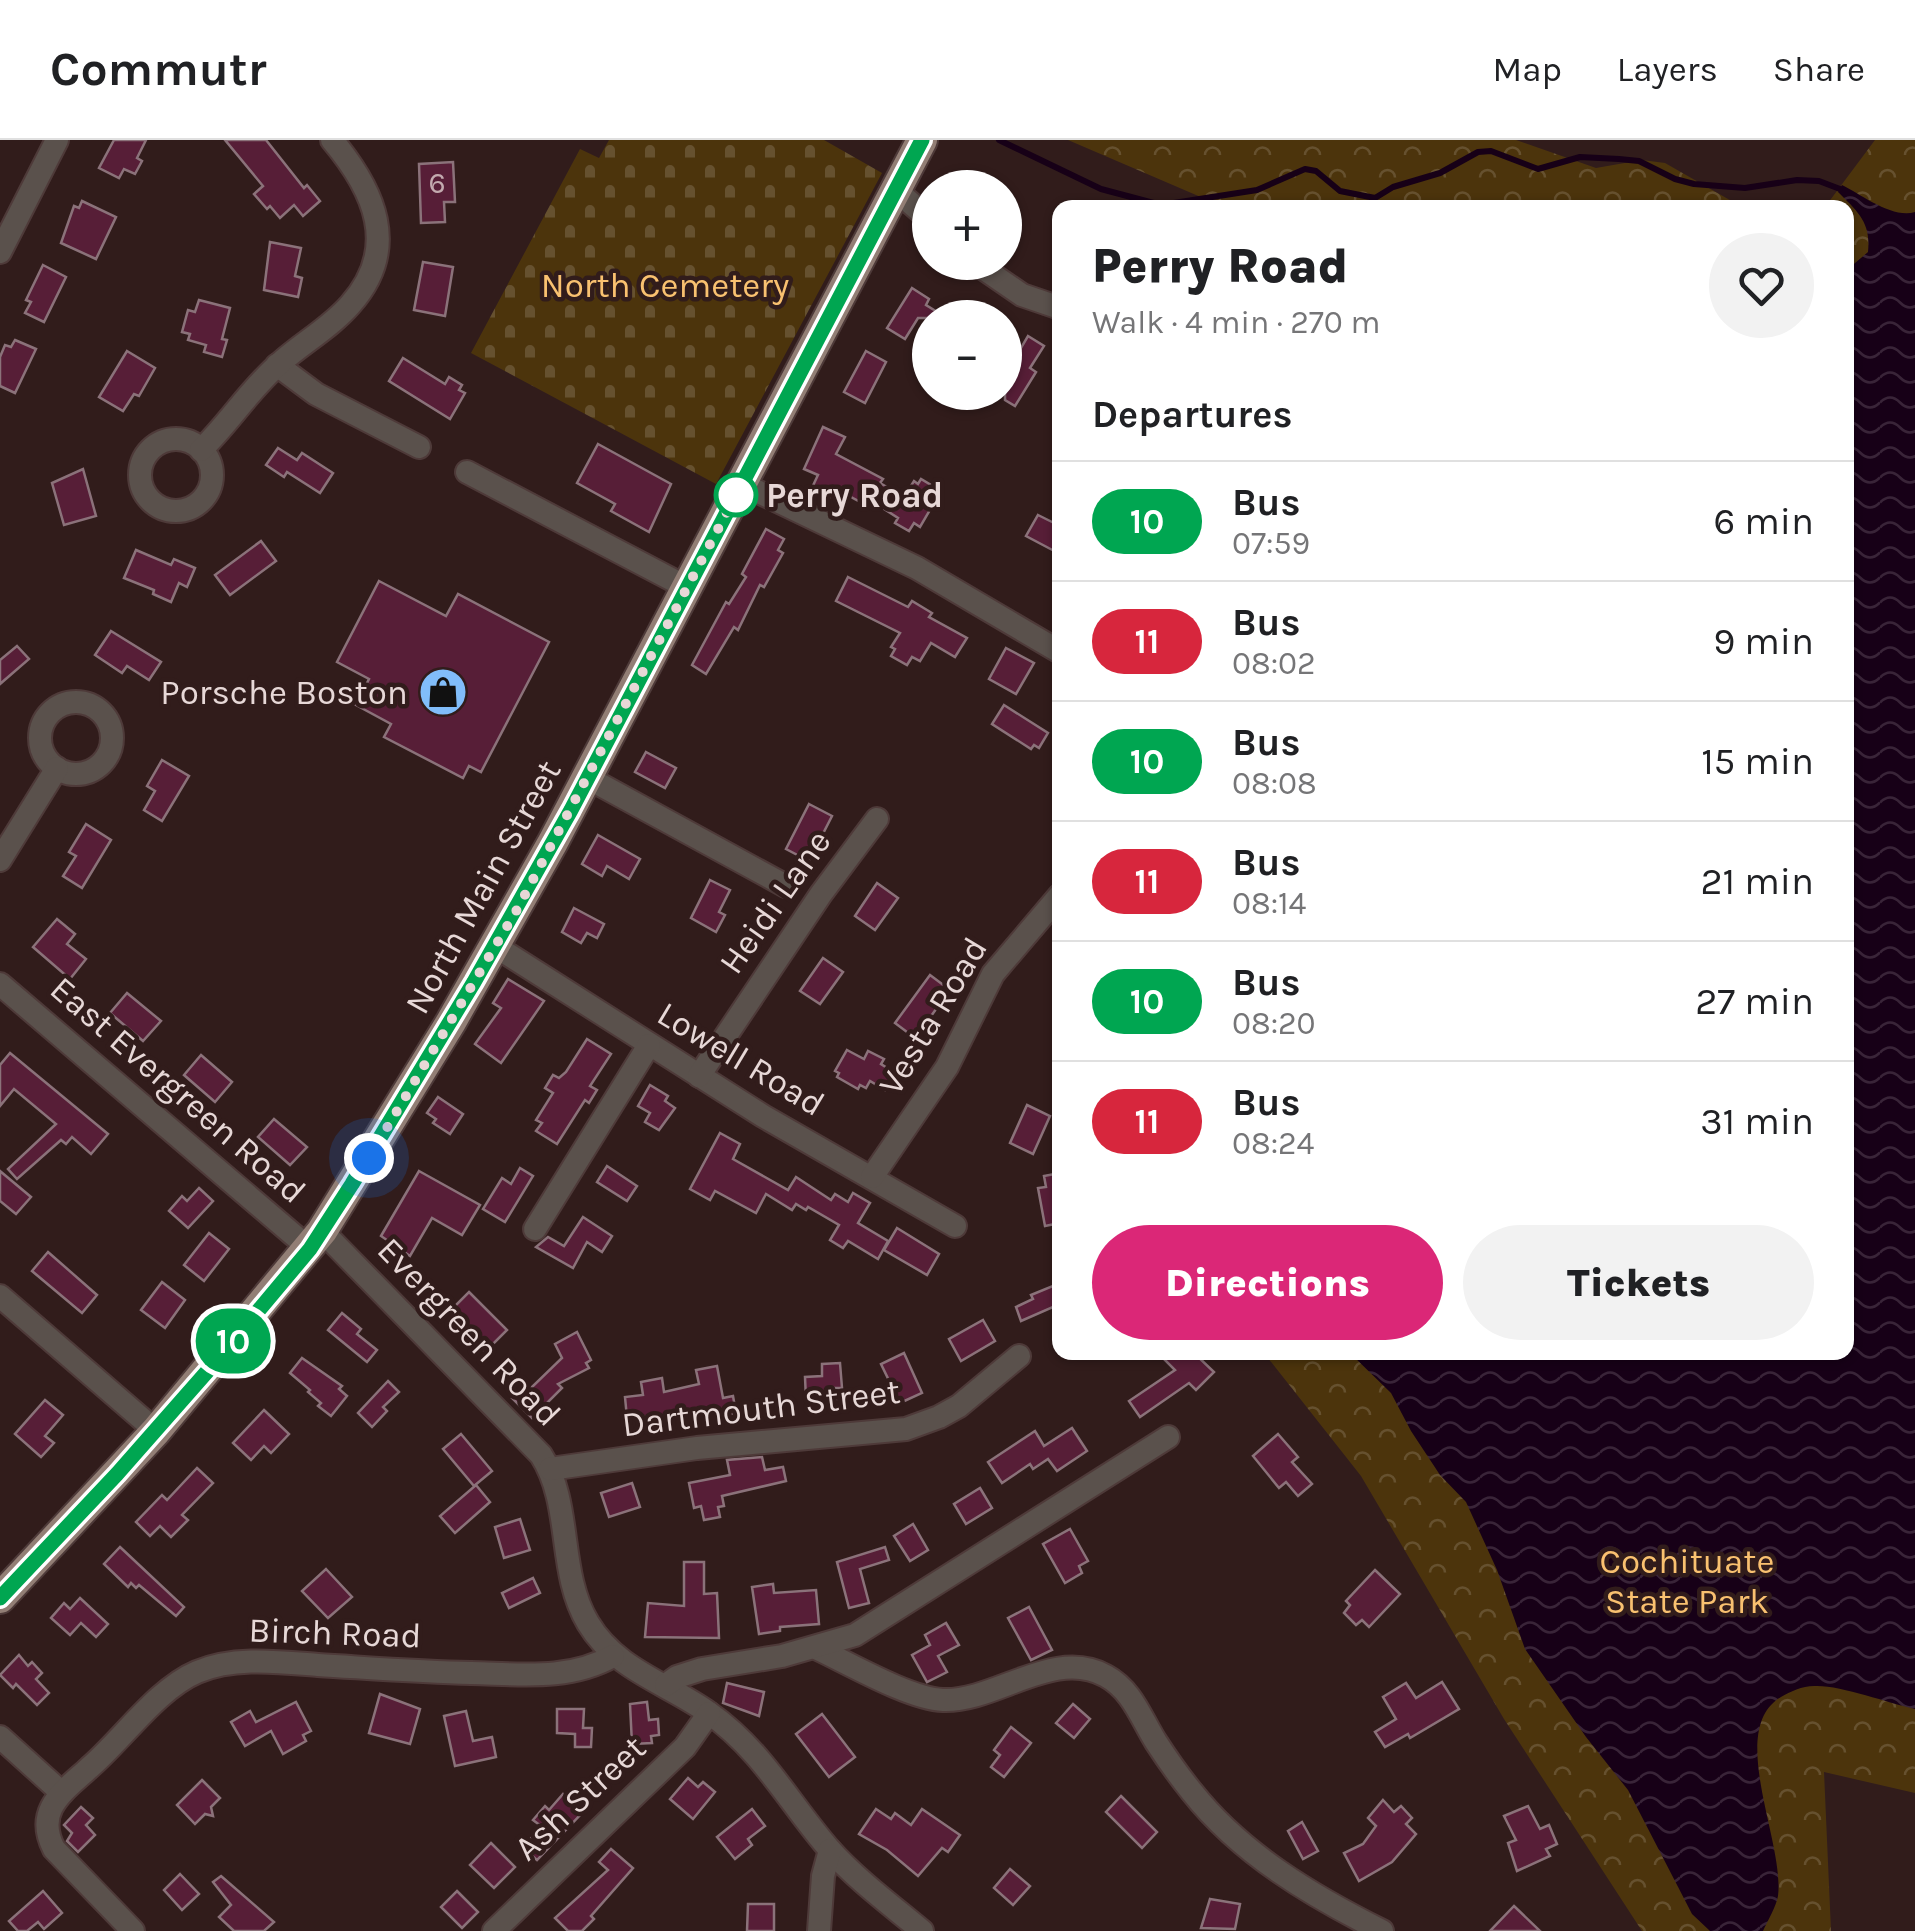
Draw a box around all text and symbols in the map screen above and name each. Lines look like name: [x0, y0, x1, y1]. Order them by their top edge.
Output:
text: Commutr: [50, 41, 267, 97]
text: Map: [1492, 49, 1562, 90]
text: Layers: [1617, 49, 1718, 90]
text: Share: [1773, 49, 1865, 90]
house number: 6: [428, 165, 446, 201]
map controls: [912, 170, 1022, 410]
button: +: [912, 170, 1022, 280]
button: heart: [1709, 233, 1814, 338]
text: Perry Road: [1092, 238, 1348, 294]
park label: North Cemetery: [541, 265, 789, 306]
button: −: [912, 300, 1022, 410]
text: Walk · 4 min · 270 m: [1092, 304, 1380, 341]
text: Departures: [1092, 392, 1292, 437]
marker: Perry Road: [715, 474, 757, 516]
place label: Perry Road: [766, 475, 943, 517]
text: Bus: [1232, 480, 1301, 525]
text: 6 min: [1713, 499, 1814, 544]
text: 10: [1130, 501, 1164, 542]
text: 07:59: [1232, 525, 1310, 562]
text: Bus: [1232, 600, 1301, 645]
text: 9 min: [1713, 619, 1814, 664]
text: 11: [1135, 621, 1159, 662]
text: 08:02: [1232, 645, 1316, 682]
shop icon: Porsche Boston: [417, 666, 469, 718]
place label: Porsche Boston: [160, 672, 408, 713]
text: Bus: [1232, 720, 1301, 765]
text: 15 min: [1701, 739, 1814, 784]
text: 10: [1130, 741, 1164, 782]
street label: North Main Street: [396, 753, 570, 1021]
text: 08:08: [1232, 765, 1317, 802]
street label: Heidi Lane: [711, 822, 839, 982]
text: Bus: [1232, 840, 1301, 885]
text: 21 min: [1701, 859, 1814, 904]
text: 11: [1135, 861, 1159, 902]
text: 08:14: [1232, 885, 1306, 922]
street label: Vesta Road: [870, 930, 996, 1102]
text: Bus: [1232, 960, 1301, 1005]
street label: East Evergreen Road: [42, 968, 314, 1212]
text: 27 min: [1695, 979, 1814, 1024]
text: 10: [1130, 981, 1164, 1022]
street label: Lowell Road: [650, 993, 832, 1125]
text: 08:20: [1232, 1005, 1316, 1042]
text: Bus: [1232, 1080, 1301, 1125]
text: 31 min: [1700, 1099, 1814, 1144]
text: 11: [1135, 1101, 1159, 1142]
text: 08:24: [1232, 1125, 1314, 1162]
your location: [344, 1133, 394, 1183]
button: Directions: [1092, 1225, 1443, 1340]
button: Tickets: [1463, 1225, 1814, 1340]
street label: Evergreen Road: [369, 1229, 569, 1435]
line badge: 10: [188, 1308, 278, 1374]
text: 10: [216, 1321, 250, 1362]
street label: Dartmouth Street: [620, 1371, 902, 1445]
park label: Cochituate State Park: [1600, 1541, 1774, 1622]
street label: Birch Road: [248, 1609, 422, 1657]
street label: Ash Street: [506, 1727, 654, 1869]

